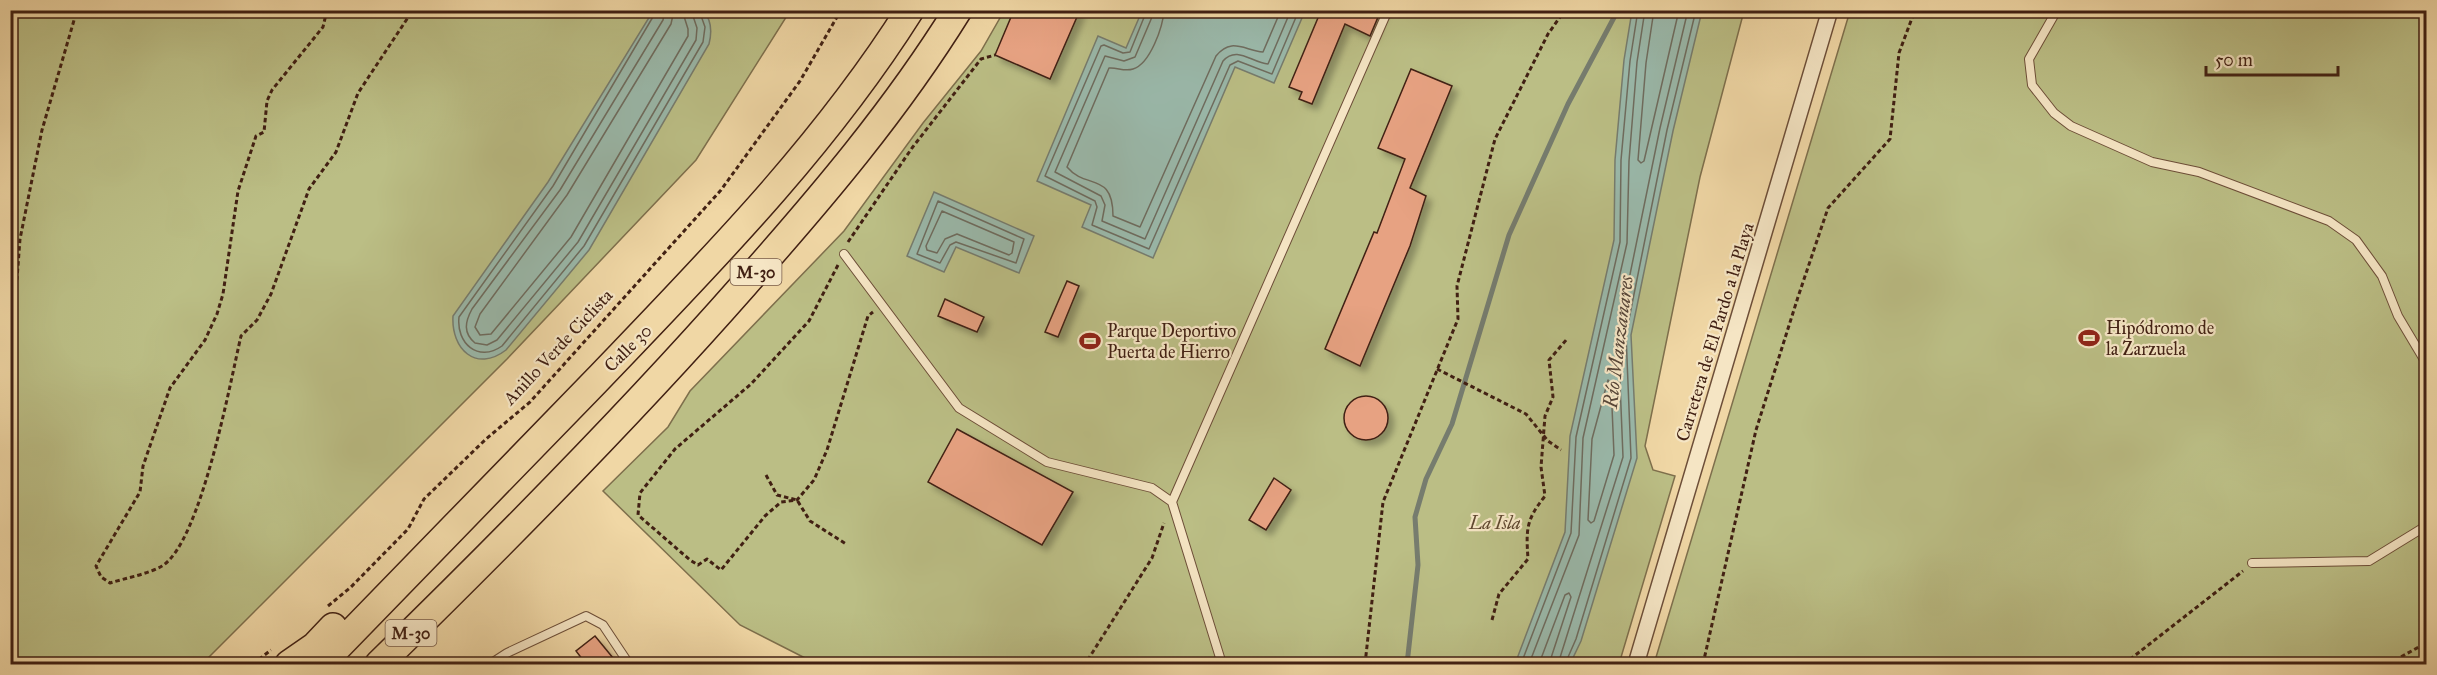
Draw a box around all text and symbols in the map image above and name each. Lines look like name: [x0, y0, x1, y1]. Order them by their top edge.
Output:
scale bar: [2206, 39, 2338, 77]
text: 50 m: [2215, 49, 2253, 71]
street label: Carretera de El Pardo a la Playa: [1671, 220, 1759, 444]
road number: M-30: [730, 259, 782, 285]
water label: Río Manzanares: [1598, 273, 1638, 411]
street label: Anillo Verde Ciclista: [498, 284, 618, 410]
place label: Hipódromo de la Zarzuela: [2106, 317, 2214, 360]
street label: Calle 30: [600, 320, 656, 376]
place label: Parque Deportivo Puerta de Hierro: [1107, 320, 1236, 363]
sports icon: Hipódromo de la Zarzuela: [2077, 326, 2101, 350]
sports icon: Parque Deportivo Puerta de Hierro: [1078, 329, 1102, 353]
park label: La Isla: [1468, 512, 1521, 534]
road number: M-30: [386, 620, 436, 646]

